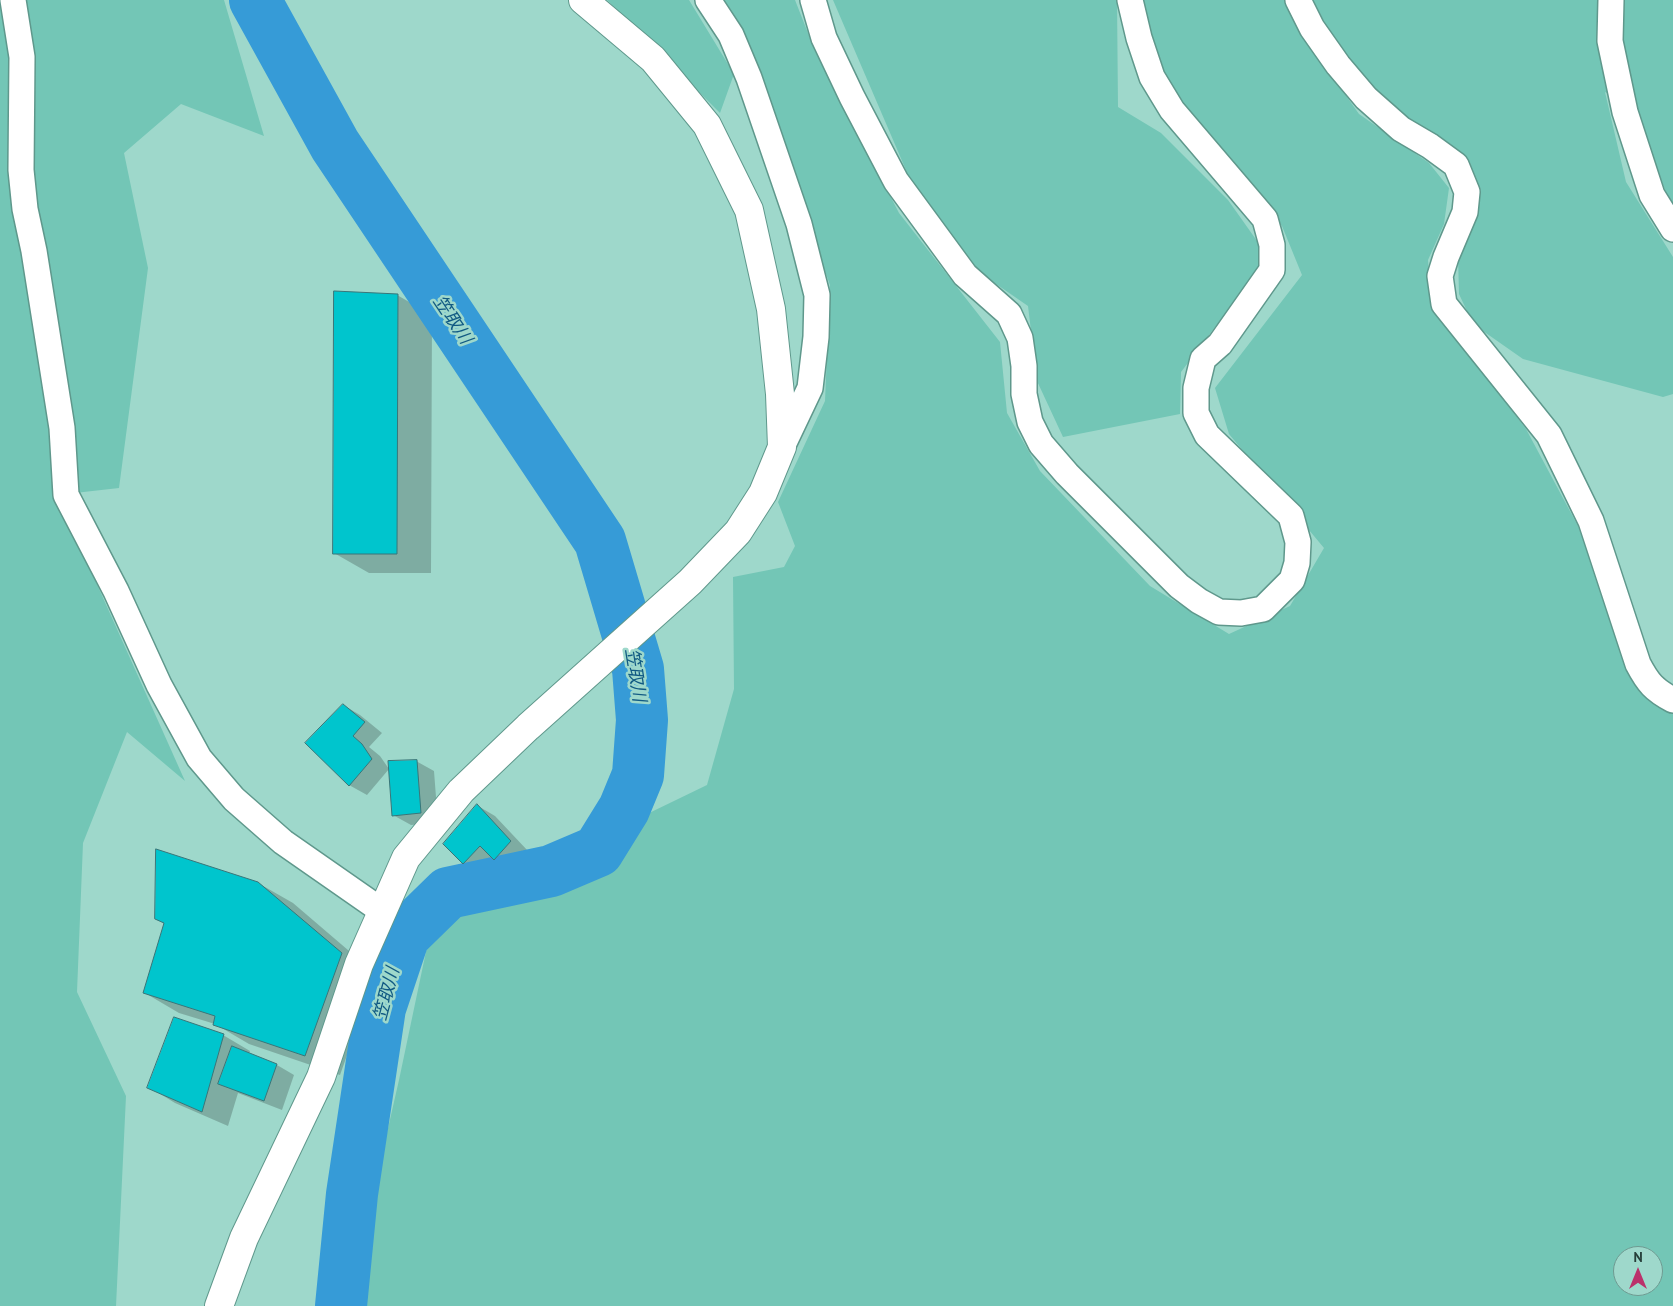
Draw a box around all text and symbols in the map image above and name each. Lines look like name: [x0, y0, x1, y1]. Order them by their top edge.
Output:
water label: 笠取川: [428, 292, 476, 348]
water label: 笠取川: [620, 647, 650, 703]
water label: 笠取川: [370, 965, 404, 1023]
north arrow: [1613, 1246, 1663, 1296]
text: N: [1633, 1248, 1643, 1266]

